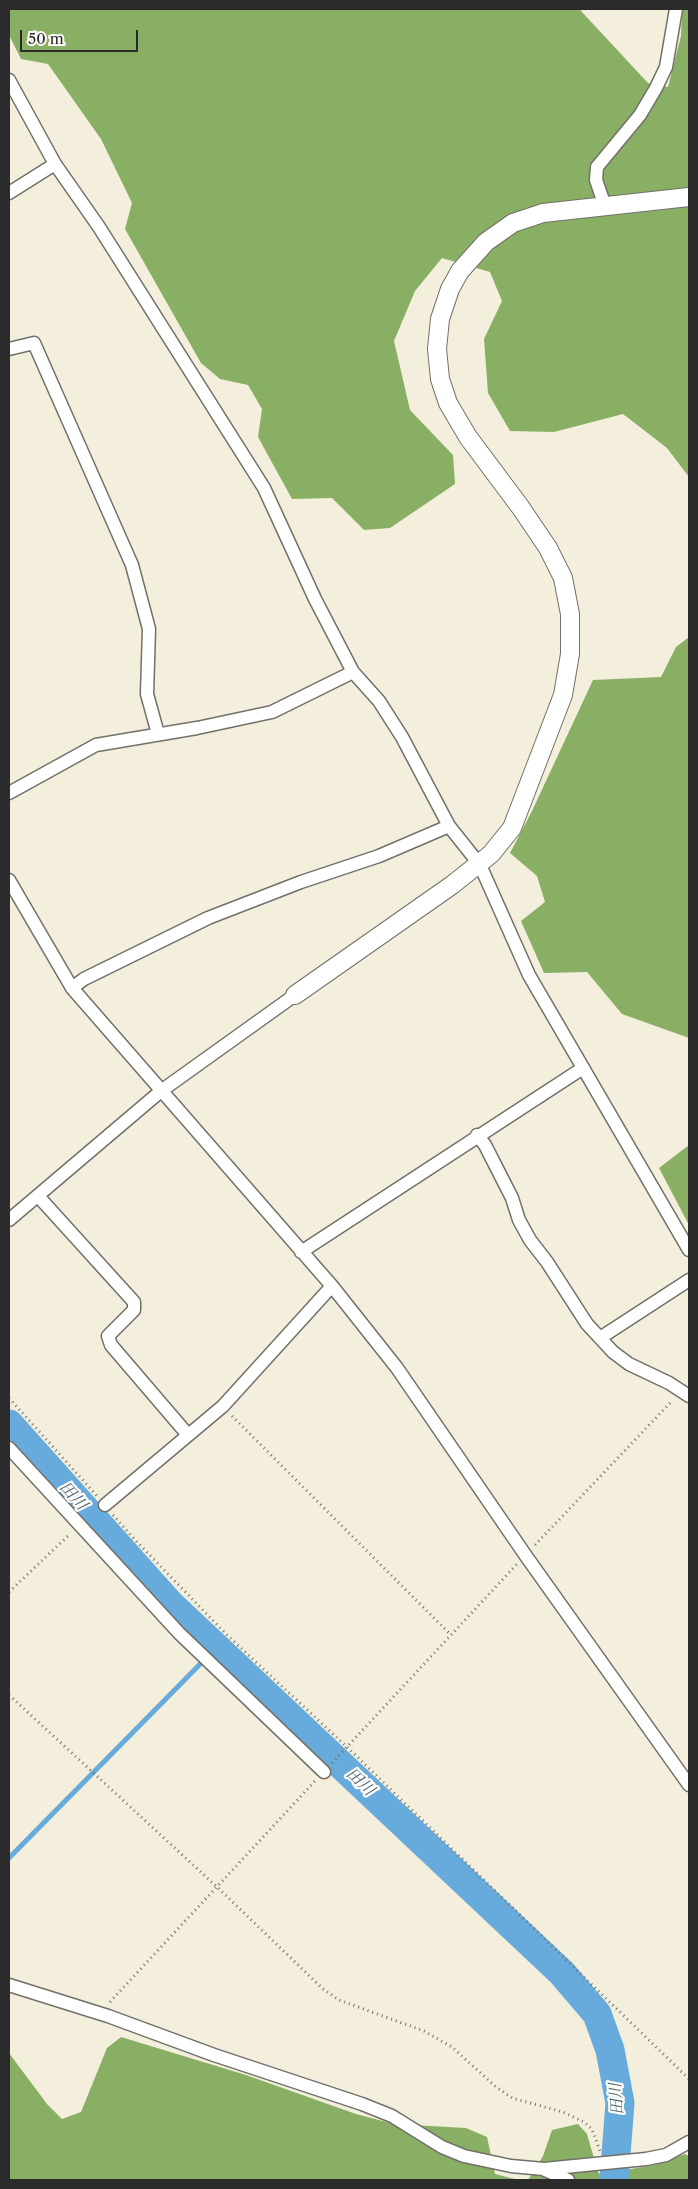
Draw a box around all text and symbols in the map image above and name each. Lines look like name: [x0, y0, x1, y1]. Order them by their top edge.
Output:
scale bar: [22, 20, 140, 52]
text: 50 m: [28, 29, 64, 48]
water label: 田川: [55, 1478, 91, 1514]
water label: 田川: [342, 1764, 378, 1800]
water label: 田川: [606, 2082, 628, 2116]

